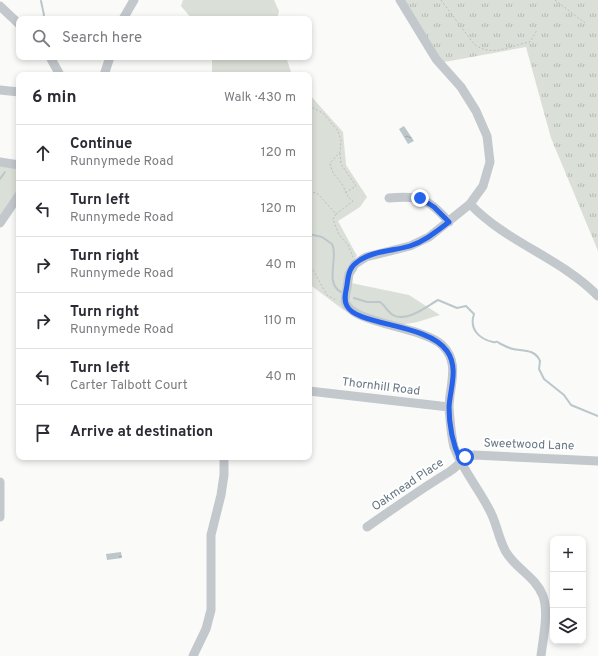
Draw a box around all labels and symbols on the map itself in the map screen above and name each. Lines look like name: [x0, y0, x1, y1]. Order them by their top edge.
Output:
route end: [411, 189, 429, 207]
street label: Thornhill Road: [341, 374, 421, 400]
street label: Sweetwood Lane: [483, 435, 575, 455]
route start: [456, 448, 474, 466]
street label: Oakmead Place: [369, 455, 447, 515]

